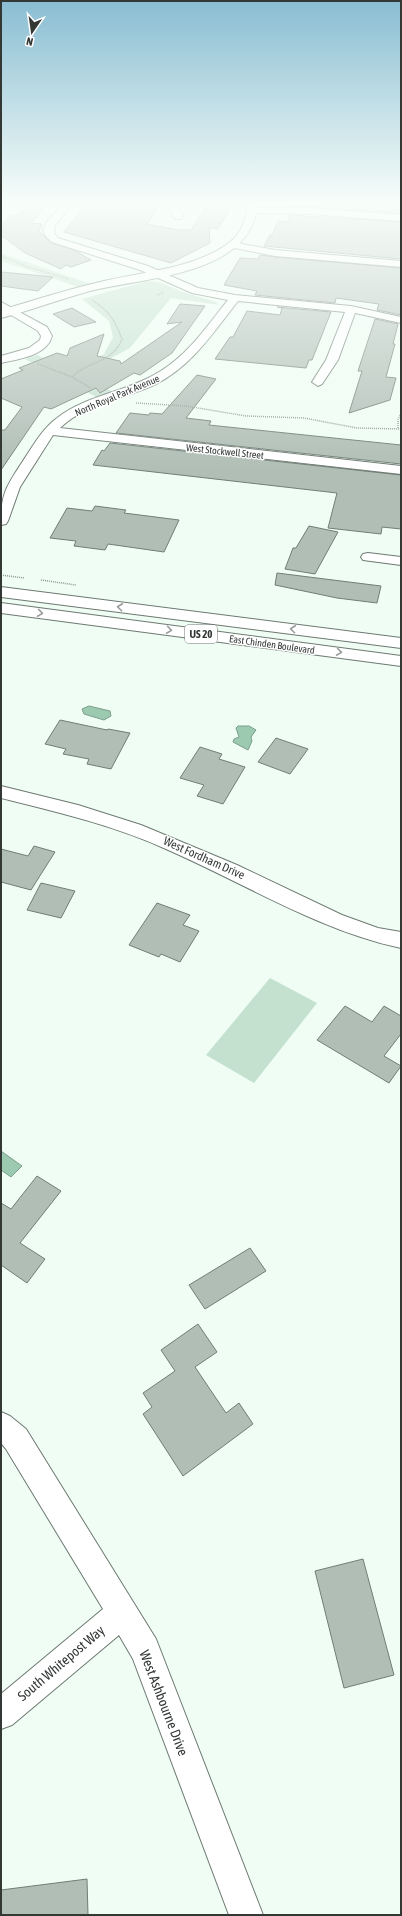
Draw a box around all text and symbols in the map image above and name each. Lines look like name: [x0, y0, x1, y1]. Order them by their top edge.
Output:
north arrow: [12, 12, 52, 52]
text: N: [25, 35, 34, 48]
street label: North Royal Park Avenue: [73, 373, 161, 418]
street label: West Stockwell Street: [186, 442, 264, 461]
one-way arrow: [117, 603, 123, 612]
one-way arrow: [37, 608, 43, 617]
one-way arrow: [165, 625, 172, 634]
road number: US 20: [185, 625, 217, 643]
one-way arrow: [290, 625, 296, 634]
street label: East Chinden Boulevard: [228, 633, 316, 656]
one-way arrow: [336, 648, 342, 657]
street label: West Fordham Drive: [161, 834, 247, 882]
street label: South Whitepost Way: [14, 1622, 108, 1704]
street label: West Ashbourne Drive: [136, 1648, 192, 1758]

